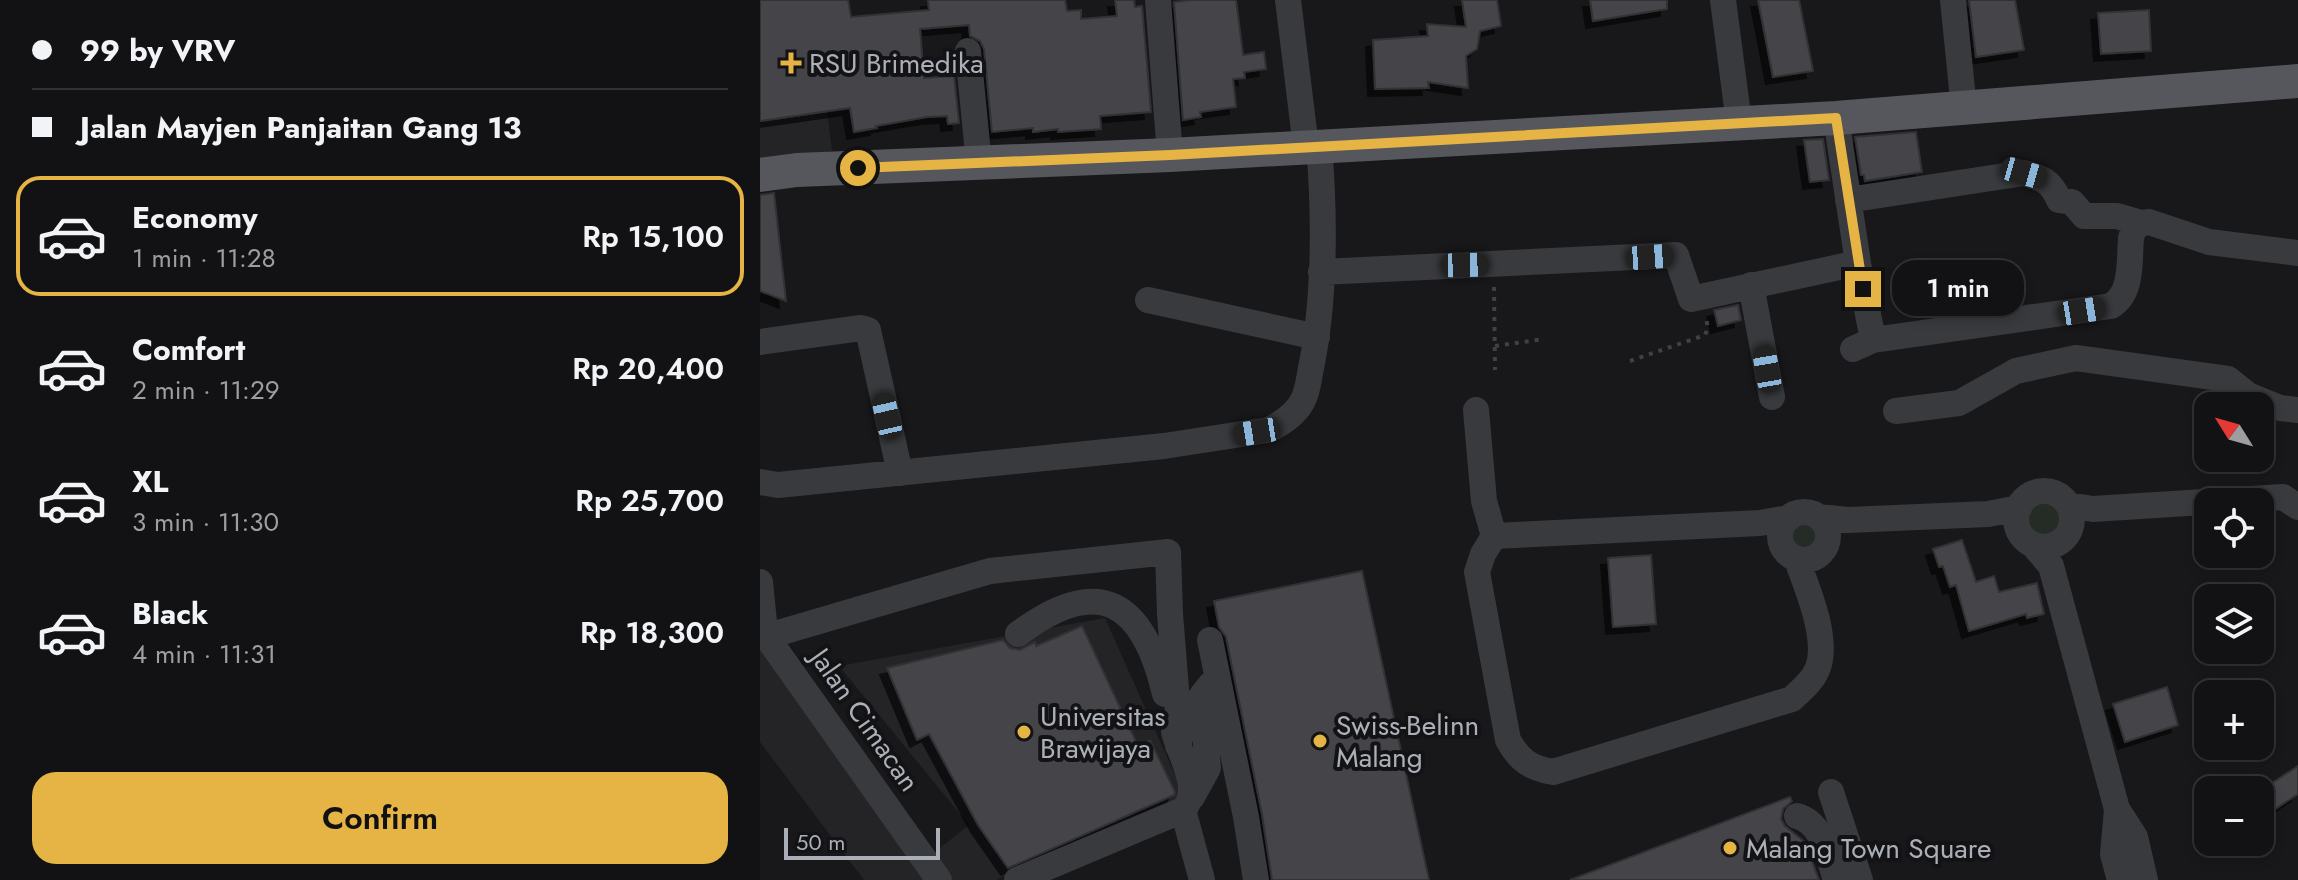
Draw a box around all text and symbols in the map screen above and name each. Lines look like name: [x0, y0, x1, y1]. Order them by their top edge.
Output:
text: 99 by VRV: [80, 29, 235, 72]
place label: RSU Brimedika: [809, 43, 984, 84]
marker: RSU Brimedika: [780, 52, 802, 74]
text: Jalan Mayjen Panjaitan Gang 13: [80, 106, 521, 149]
route start: [840, 150, 876, 186]
car: [1998, 155, 2050, 191]
text: Economy: [132, 196, 258, 239]
icon: car: [36, 200, 108, 272]
text: Rp 15,100: [582, 215, 724, 258]
text: 1 min · 11:28: [132, 239, 276, 277]
car: [1625, 243, 1675, 271]
car: [1441, 253, 1489, 277]
callout: 1 min: [1891, 261, 2023, 317]
text: 1 min: [1926, 269, 1990, 307]
route end: [1845, 271, 1881, 307]
car: [2056, 295, 2108, 327]
text: Comfort: [132, 328, 245, 371]
icon: car: [36, 332, 108, 404]
car: [1751, 343, 1783, 395]
text: Rp 20,400: [572, 347, 724, 390]
text: 2 min · 11:29: [132, 371, 280, 409]
car: [870, 390, 904, 442]
north arrow: [2194, 392, 2274, 472]
map controls: [2194, 392, 2274, 856]
car: [1231, 416, 1283, 448]
text: XL: [132, 460, 168, 503]
icon: car: [36, 464, 108, 536]
text: Rp 25,700: [575, 479, 724, 522]
button: locate: [2194, 488, 2274, 568]
text: 3 min · 11:30: [132, 503, 279, 541]
button: layers: [2194, 584, 2274, 664]
text: Black: [132, 592, 208, 635]
icon: car: [36, 596, 108, 668]
text: Rp 18,300: [580, 611, 724, 654]
text: 4 min · 11:31: [132, 635, 276, 673]
street label: Jalan Cimacan: [798, 637, 930, 800]
button: +: [2194, 680, 2274, 760]
place label: Universitas Brawijaya: [1040, 696, 1165, 769]
place label: Swiss-Belinn Malang: [1336, 705, 1479, 778]
marker: Universitas Brawijaya: [1015, 723, 1033, 741]
marker: Swiss-Belinn Malang: [1311, 732, 1329, 750]
button: Confirm: [32, 772, 728, 864]
button: −: [2194, 776, 2274, 856]
scale bar: [784, 824, 940, 860]
text: 50 m: [796, 826, 845, 858]
place label: Malang Town Square: [1746, 828, 1991, 869]
marker: Malang Town Square: [1721, 839, 1739, 857]

